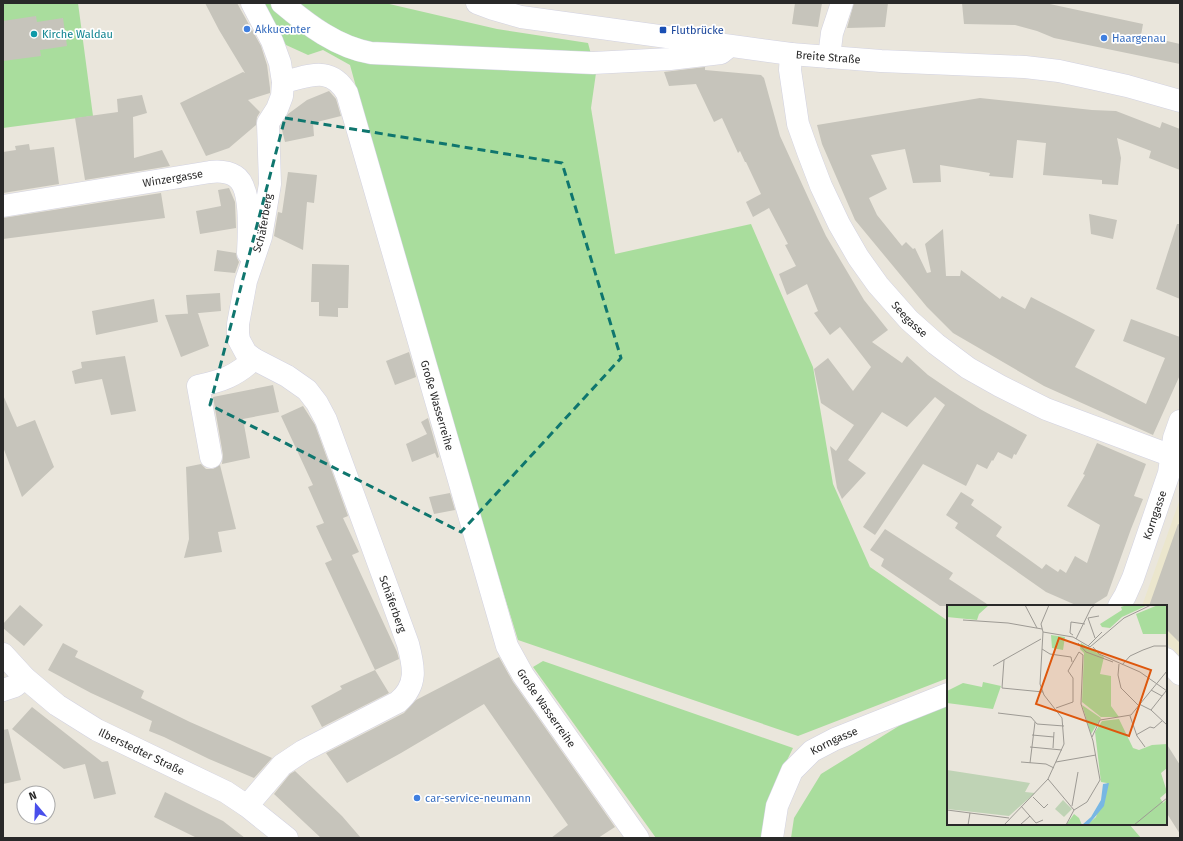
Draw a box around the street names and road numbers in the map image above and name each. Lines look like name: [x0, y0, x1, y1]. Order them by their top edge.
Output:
street label: Breite Straße: [795, 48, 861, 66]
street label: Winzergasse: [142, 167, 204, 190]
street label: Schäferberg: [250, 192, 275, 254]
street label: Seegasse: [889, 299, 930, 340]
street label: Große Wasserreihe: [418, 359, 456, 452]
street label: Korngasse: [1141, 489, 1170, 541]
street label: Schäferberg: [376, 574, 409, 635]
street label: Große Wasserreihe: [514, 667, 578, 750]
street label: Korngasse: [808, 725, 860, 758]
street label: Ilberstedter Straße: [96, 726, 186, 778]

